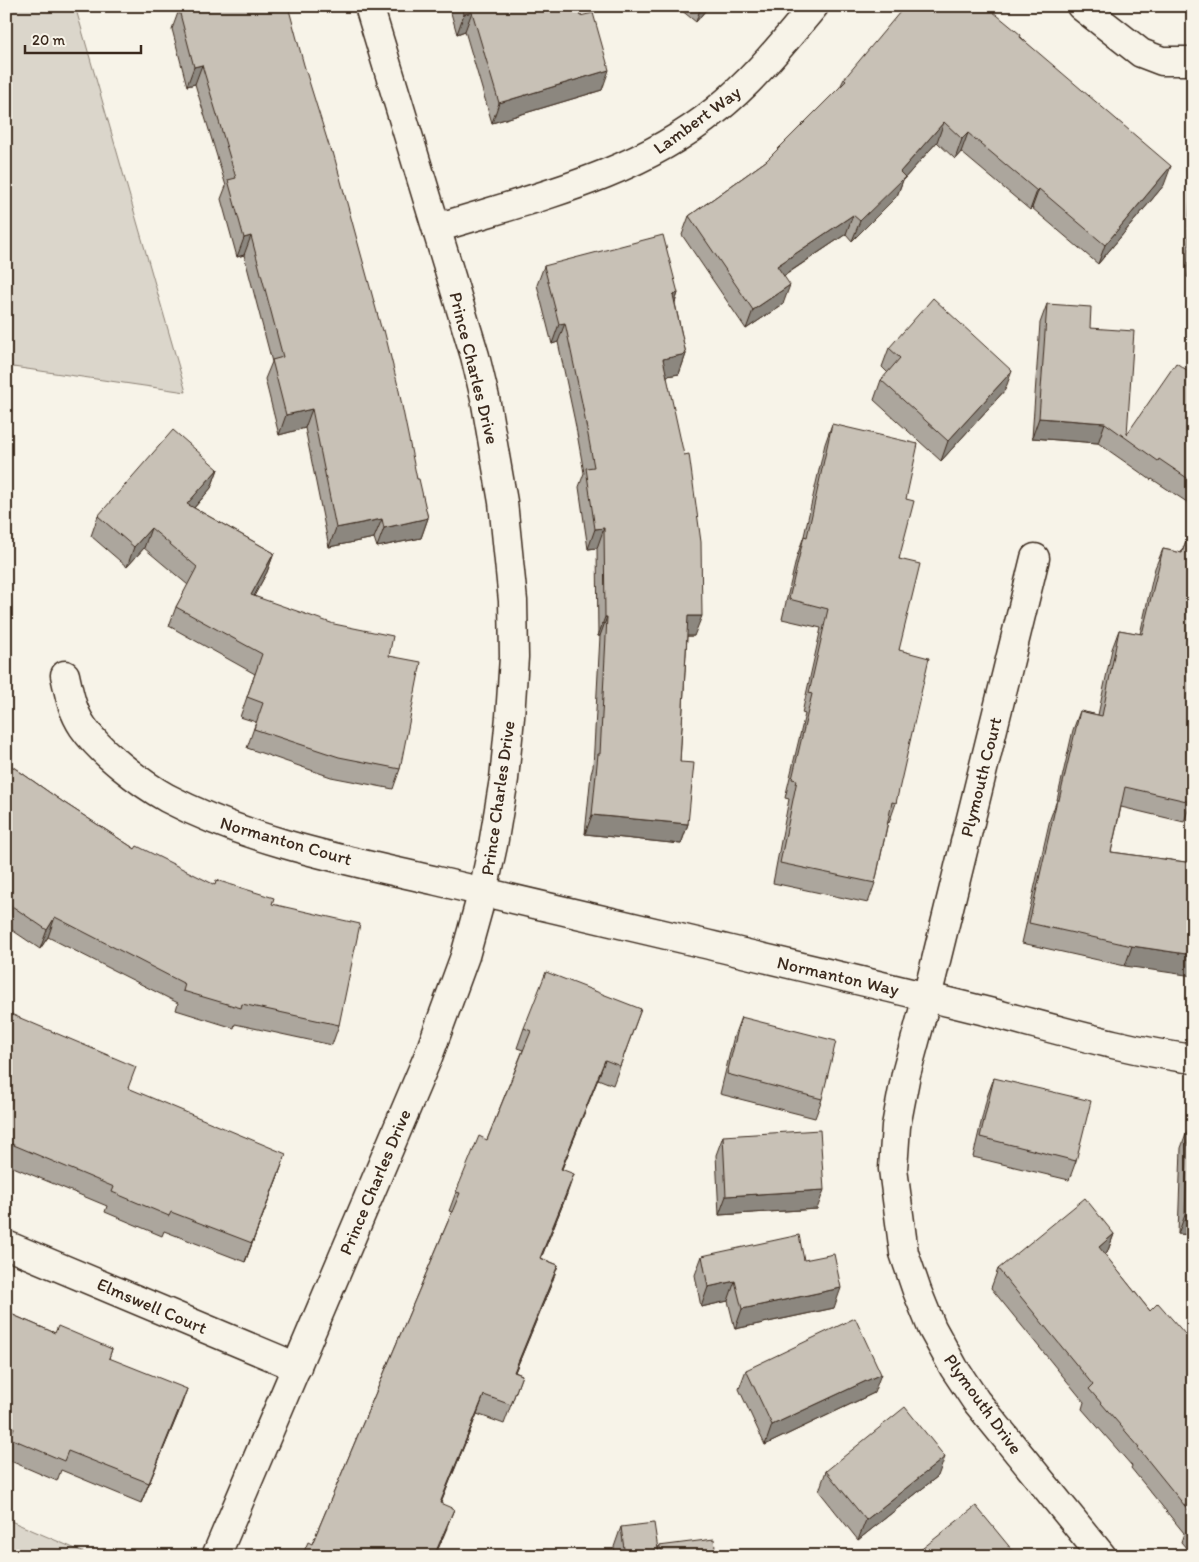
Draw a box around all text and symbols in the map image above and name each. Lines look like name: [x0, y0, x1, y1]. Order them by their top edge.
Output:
scale bar: [25, 22, 141, 54]
text: 20 m: [32, 31, 66, 49]
street label: Lambert Way: [649, 81, 745, 159]
street label: Prince Charles Drive: [444, 290, 504, 446]
street label: Plymouth Court: [955, 715, 1007, 839]
street label: Prince Charles Drive: [476, 719, 520, 877]
street label: Normanton Court: [218, 812, 355, 870]
street label: Normanton Way: [775, 951, 901, 1001]
street label: Prince Charles Drive: [334, 1106, 416, 1258]
street label: Elmswell Court: [94, 1273, 211, 1339]
street label: Plymouth Drive: [939, 1350, 1027, 1458]

